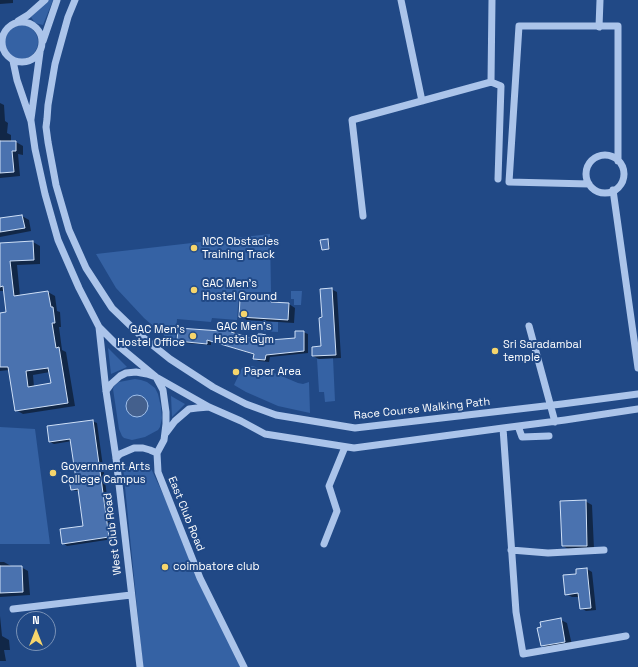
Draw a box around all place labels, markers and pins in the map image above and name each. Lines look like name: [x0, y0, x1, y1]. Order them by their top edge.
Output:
place label: NCC Obstacles Training Track: [202, 235, 279, 261]
marker: NCC Obstacles Training Track: [189, 243, 199, 253]
place label: GAC Men's Hostel Ground: [202, 277, 277, 303]
marker: GAC Men's Hostel Ground: [189, 285, 199, 295]
marker: GAC Men's Hostel Gym: [239, 309, 249, 319]
place label: GAC Men's Hostel Gym: [214, 320, 274, 346]
place label: GAC Men's Hostel Office: [117, 323, 185, 349]
marker: GAC Men's Hostel Office: [188, 331, 198, 341]
place label: Sri Saradambal temple: [503, 338, 582, 364]
marker: Sri Saradambal temple: [490, 346, 500, 356]
place label: Paper Area: [244, 365, 301, 379]
marker: Paper Area: [231, 367, 241, 377]
place label: Government Arts College Campus: [61, 460, 150, 486]
marker: Government Arts College Campus: [48, 468, 58, 478]
place label: coimbatore club: [173, 560, 260, 574]
marker: coimbatore club: [160, 562, 170, 572]

